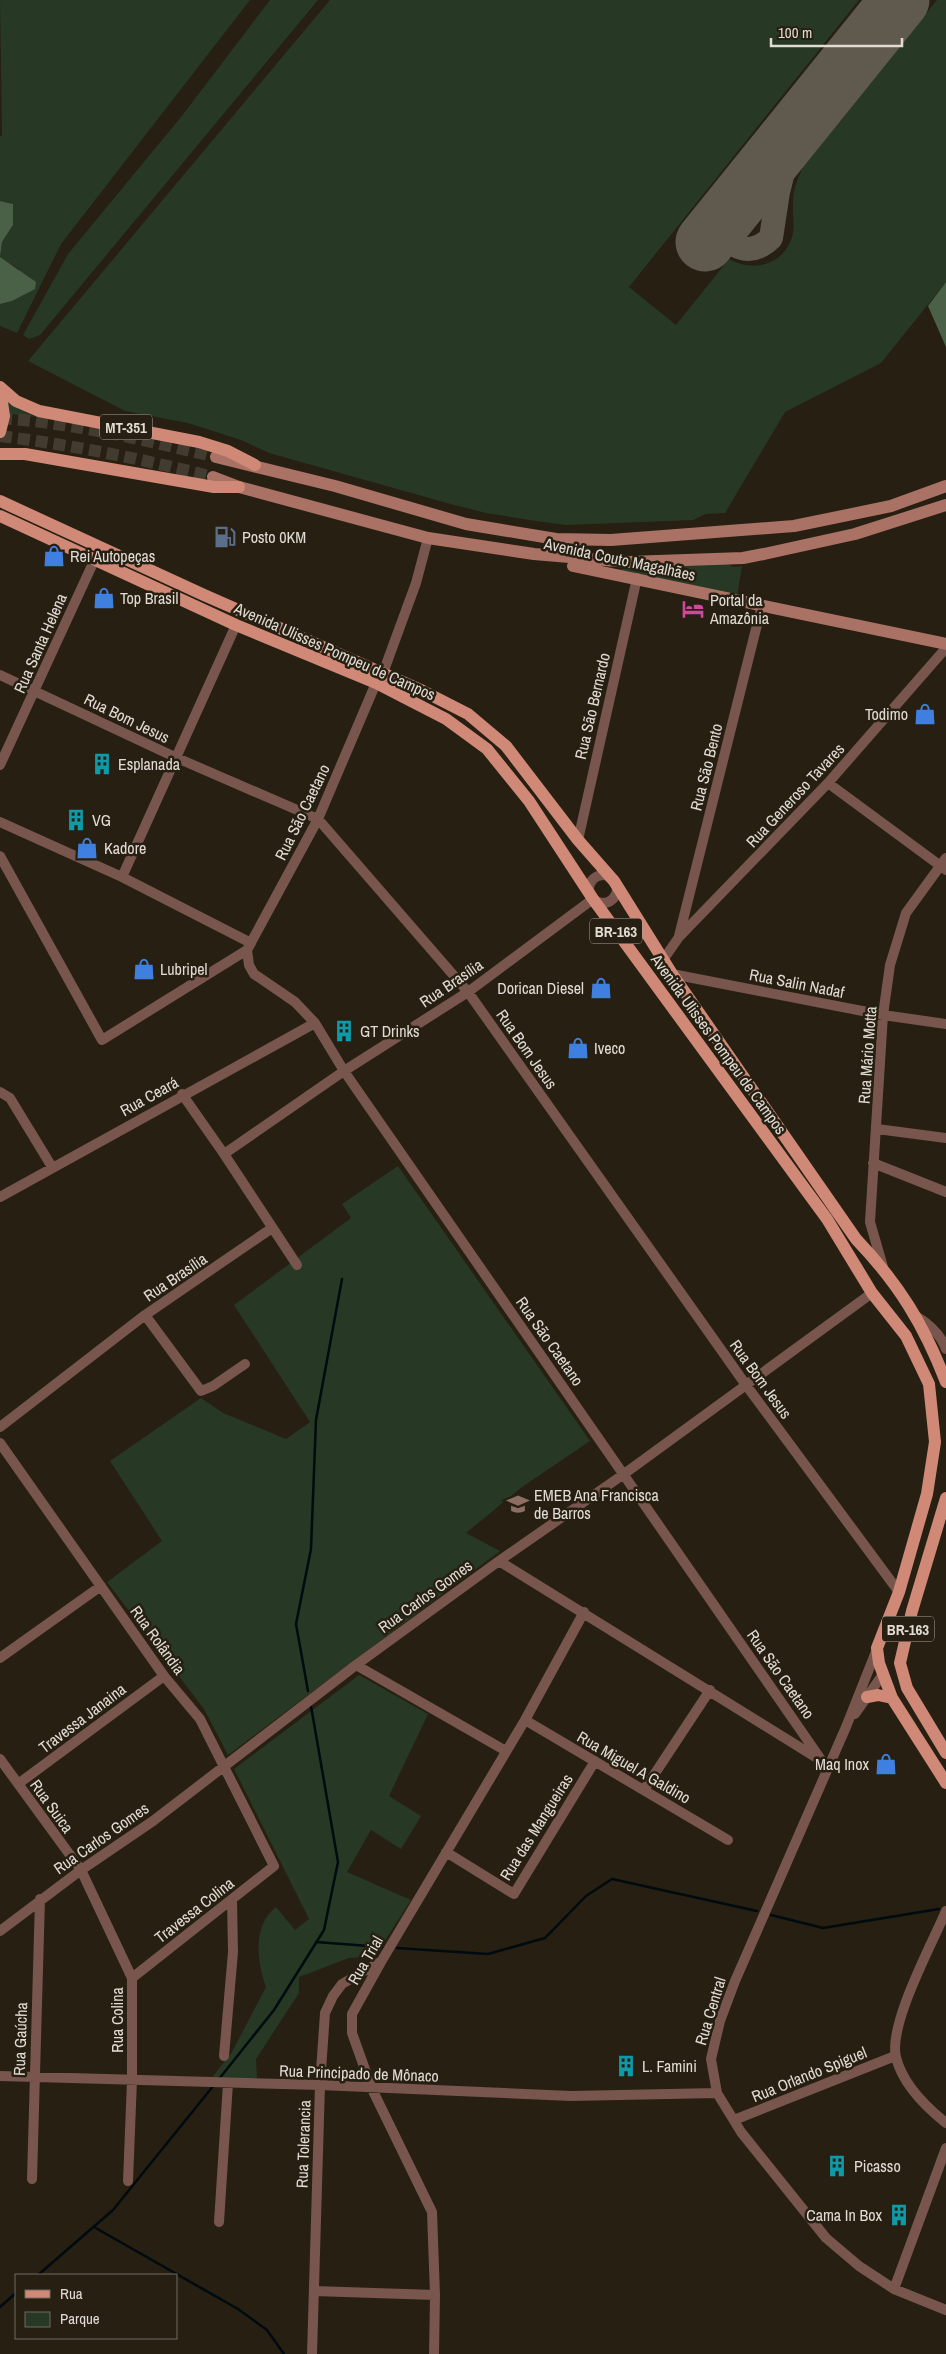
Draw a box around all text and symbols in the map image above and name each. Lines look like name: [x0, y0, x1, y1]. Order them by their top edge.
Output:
scale bar: [771, 15, 902, 47]
text: 100 m: [778, 22, 812, 43]
road number: MT-351: [100, 414, 152, 440]
fuel station icon: Posto 0KM: [212, 524, 238, 550]
place label: Posto 0KM: [242, 526, 306, 548]
street label: Avenida Couto Magalhães: [541, 532, 698, 586]
shop icon: Rei Autopeças: [41, 543, 67, 569]
place label: Rei Autopeças: [70, 545, 155, 567]
shop icon: Top Brasil: [91, 585, 117, 611]
place label: Top Brasil: [120, 587, 178, 609]
street label: Rua Santa Helena: [8, 589, 72, 696]
place label: Portal da Amazônia: [709, 589, 770, 629]
street label: Avenida Ulisses Pompeu de Campos: [230, 596, 439, 705]
hotel icon: Portal da Amazônia: [680, 596, 706, 622]
street label: Rua São Bernardo: [569, 651, 615, 761]
street label: Rua Bom Jesus: [81, 688, 173, 748]
shop icon: Todimo: [912, 701, 938, 727]
place label: Todimo: [865, 703, 908, 725]
street label: Rua São Bento: [685, 721, 727, 813]
street label: Rua Generoso Tavares: [741, 738, 849, 852]
building icon: Esplanada: [89, 751, 115, 777]
place label: Esplanada: [118, 753, 181, 775]
street label: Rua São Caetano: [269, 760, 335, 864]
building icon: VG: [63, 807, 89, 833]
place label: VG: [92, 809, 111, 831]
shop icon: Kadore: [74, 835, 100, 861]
place label: Kadore: [104, 837, 146, 859]
road number: BR-163: [590, 918, 642, 944]
street label: Avenida Ulisses Pompeu de Campos: [645, 949, 792, 1139]
street label: Rua Brasília: [415, 953, 488, 1012]
shop icon: Lubripel: [131, 956, 157, 982]
place label: Lubripel: [160, 958, 207, 980]
street label: Rua Salin Nadaf: [748, 963, 847, 1003]
shop icon: Dorican Diesel: [588, 975, 614, 1001]
place label: Dorican Diesel: [497, 977, 584, 999]
street label: Rua Bom Jesus: [491, 1005, 563, 1093]
street label: Rua Mário Motta: [853, 1005, 881, 1105]
building icon: GT Drinks: [331, 1018, 357, 1044]
place label: GT Drinks: [360, 1020, 420, 1042]
shop icon: Iveco: [565, 1035, 591, 1061]
place label: Iveco: [594, 1037, 625, 1059]
street label: Rua Ceará: [116, 1071, 183, 1121]
street label: Rua Brasília: [139, 1247, 212, 1306]
street label: Rua São Caetano: [511, 1292, 589, 1390]
street label: Rua Bom Jesus: [725, 1335, 797, 1423]
place label: EMEB Ana Francisca de Barros: [534, 1484, 659, 1524]
school or university icon: EMEB Ana Francisca de Barros: [505, 1491, 531, 1517]
street label: Rua Carlos Gomes: [373, 1554, 477, 1638]
street label: Rua Rolândia: [126, 1601, 191, 1679]
road number: BR-163: [882, 1616, 934, 1642]
street label: Rua São Caetano: [742, 1625, 820, 1723]
street label: Travessa Janaina: [34, 1678, 131, 1758]
street label: Rua Miguel A Galdino: [573, 1726, 695, 1808]
shop icon: Maq Inox: [873, 1751, 899, 1777]
place label: Maq Inox: [815, 1753, 869, 1775]
street label: Rua das Mangueiras: [494, 1770, 578, 1884]
street label: Rua Suica: [25, 1775, 79, 1838]
street label: Rua Carlos Gomes: [49, 1797, 153, 1879]
street label: Travessa Colina: [150, 1872, 239, 1948]
street label: Rua Trial: [342, 1931, 388, 1989]
street label: Rua Central: [689, 1974, 731, 2048]
street label: Rua Colina: [106, 1986, 128, 2053]
street label: Rua Gaúcha: [8, 2001, 32, 2076]
street label: Rua Orlando Spiguel: [748, 2041, 870, 2107]
building icon: L. Famini: [613, 2053, 639, 2079]
place label: L. Famini: [642, 2055, 697, 2077]
street label: Rua Principado de Mônaco: [279, 2059, 439, 2087]
street label: Rua Tolerancia: [290, 2099, 316, 2188]
building icon: Picasso: [824, 2153, 850, 2179]
place label: Picasso: [854, 2155, 901, 2177]
building icon: Cama In Box: [886, 2202, 912, 2228]
place label: Cama In Box: [806, 2204, 882, 2226]
legend: [15, 2274, 178, 2339]
text: Rua: [60, 2283, 83, 2304]
text: Parque: [60, 2308, 100, 2329]

